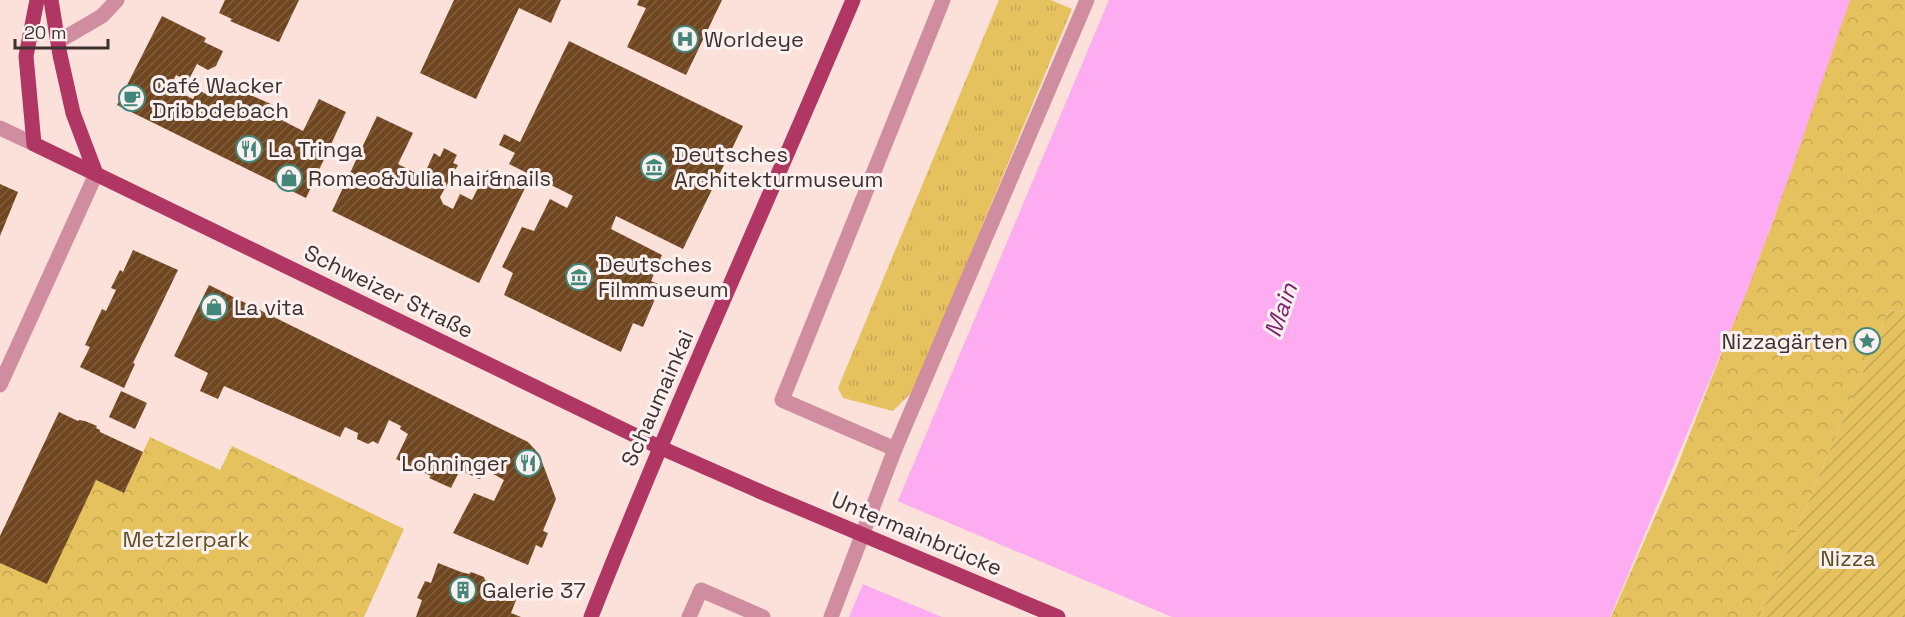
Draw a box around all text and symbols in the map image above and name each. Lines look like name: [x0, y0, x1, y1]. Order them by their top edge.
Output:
scale bar: [15, 12, 108, 50]
text: 20 m: [24, 21, 67, 44]
hospital icon: Worldeye: [670, 24, 700, 54]
place label: Worldeye: [704, 25, 804, 53]
place label: Café Wacker Dribbdebach: [152, 71, 289, 124]
cafe icon: Café Wacker Dribbdebach: [117, 83, 147, 113]
restaurant icon: La Tringa: [234, 134, 264, 164]
place label: La Tringa: [268, 135, 363, 163]
place label: Deutsches Architekturmuseum: [674, 140, 883, 193]
museum icon: Deutsches Architekturmuseum: [639, 152, 669, 182]
shop icon: Romeo&Julia hair&nails: [274, 163, 304, 193]
place label: Romeo&Julia hair&nails: [308, 164, 551, 192]
street label: Schweizer Straße: [300, 238, 478, 344]
place label: Deutsches Filmmuseum: [598, 250, 729, 303]
museum icon: Deutsches Filmmuseum: [564, 262, 594, 292]
water label: Main: [1257, 278, 1305, 341]
shop icon: La vita: [199, 292, 229, 322]
place label: La vita: [234, 293, 305, 321]
street label: Schaumainkai: [615, 326, 699, 470]
place icon: Nizzagärten: [1852, 326, 1882, 356]
place label: Nizzagärten: [1721, 327, 1848, 355]
restaurant icon: Lohninger: [513, 448, 543, 478]
place label: Lohninger: [401, 449, 508, 477]
street label: Untermainbrücke: [827, 484, 1007, 582]
park label: Metzlerpark: [123, 525, 250, 553]
park label: Nizza: [1820, 544, 1876, 572]
building icon: Galerie 37: [448, 575, 478, 605]
place label: Galerie 37: [482, 576, 586, 604]

